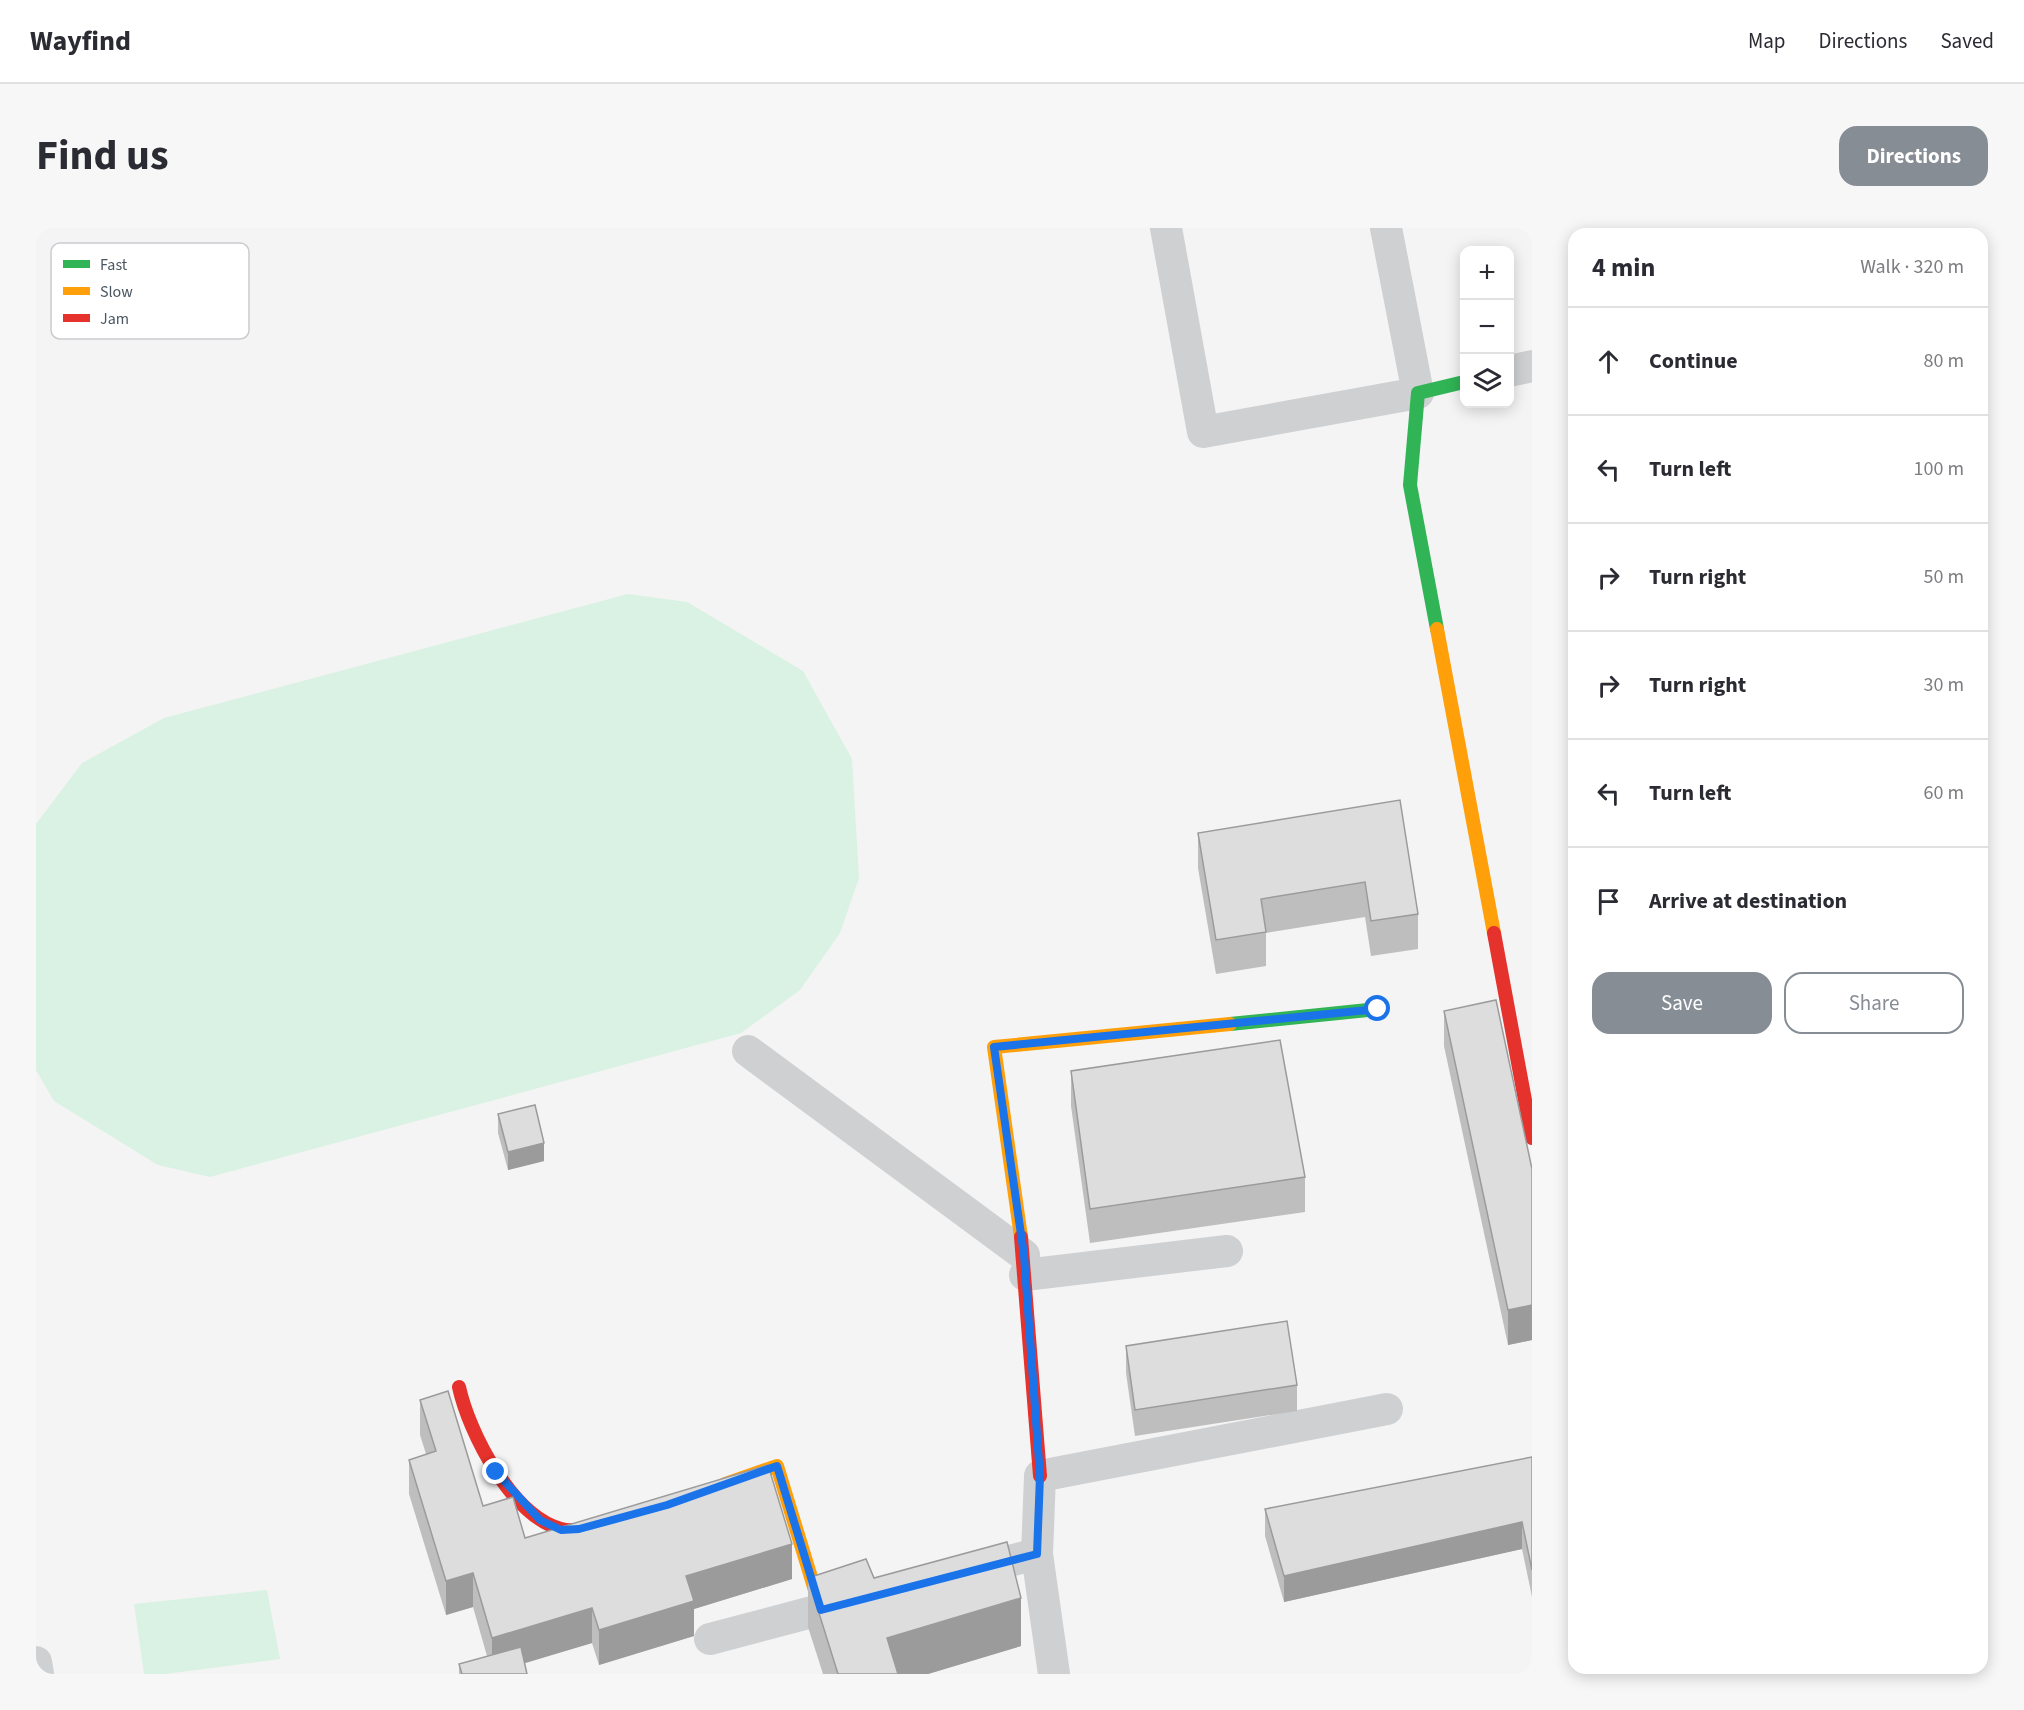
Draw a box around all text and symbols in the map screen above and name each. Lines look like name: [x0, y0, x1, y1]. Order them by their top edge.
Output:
text: Wayfind: [30, 21, 131, 61]
text: Map: [1748, 26, 1786, 56]
text: Directions: [1819, 26, 1907, 56]
text: Saved: [1940, 26, 1994, 56]
text: Find us: [36, 126, 169, 186]
button: Directions: [1839, 126, 1988, 186]
legend: [51, 243, 249, 339]
map controls: [1460, 246, 1514, 408]
button: +: [1460, 246, 1514, 300]
text: 4 min: [1592, 249, 1655, 286]
text: Walk · 320 m: [1860, 253, 1964, 281]
text: Fast: [100, 254, 128, 276]
text: Slow: [100, 281, 133, 303]
button: −: [1460, 300, 1514, 354]
text: Jam: [100, 308, 129, 330]
icon: ahead: [1592, 345, 1625, 378]
text: Continue: [1649, 345, 1738, 377]
text: 80 m: [1924, 347, 1964, 375]
button: layers: [1460, 354, 1514, 408]
icon: left: [1592, 453, 1625, 486]
text: Turn left: [1649, 453, 1731, 485]
text: 100 m: [1914, 455, 1964, 483]
icon: right: [1592, 561, 1625, 594]
text: Turn right: [1649, 561, 1746, 593]
text: 50 m: [1924, 563, 1964, 591]
icon: right: [1592, 669, 1625, 702]
text: Turn right: [1649, 669, 1746, 701]
text: 30 m: [1924, 671, 1964, 699]
icon: left: [1592, 777, 1625, 810]
text: Turn left: [1649, 777, 1731, 809]
text: 60 m: [1924, 779, 1964, 807]
icon: arrive: [1592, 885, 1625, 918]
text: Arrive at destination: [1649, 885, 1847, 917]
button: Save: [1592, 972, 1772, 1034]
button: Share: [1784, 972, 1964, 1034]
route start: [1364, 995, 1390, 1021]
route end: [482, 1458, 508, 1484]

